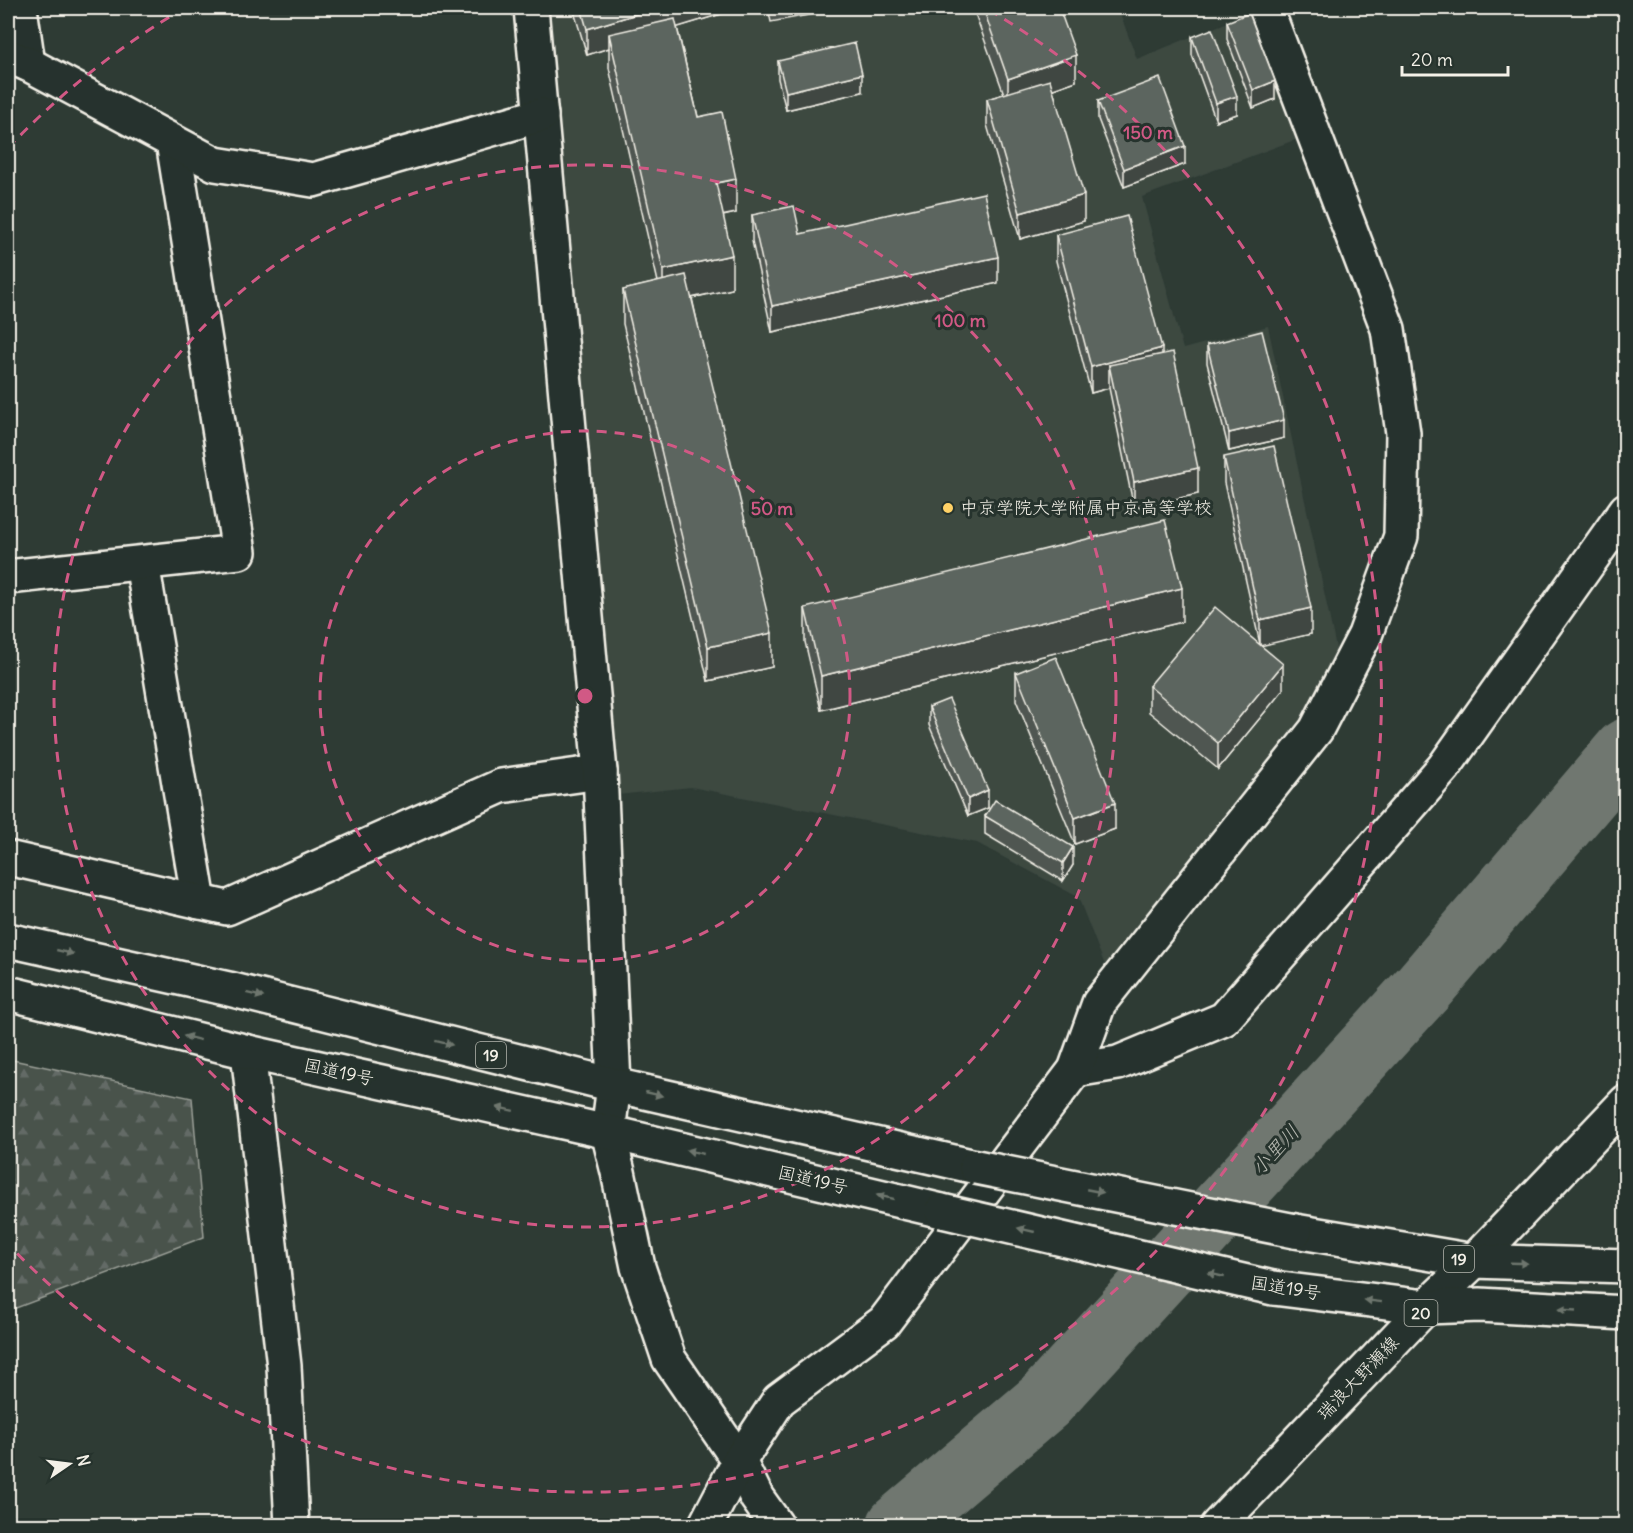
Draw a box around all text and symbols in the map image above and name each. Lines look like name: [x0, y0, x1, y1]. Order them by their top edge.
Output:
scale bar: [1402, 39, 1508, 77]
text: 20 m: [1411, 48, 1453, 71]
text: 150 m: [1123, 121, 1173, 144]
text: 100 m: [935, 309, 986, 332]
place label: 中京学院大学附属中京高等学校: [960, 496, 1212, 519]
text: 50 m: [751, 497, 793, 520]
marker: 中京学院大学附属中京高等学校: [941, 501, 955, 515]
centre of rings: [575, 686, 595, 706]
one-way arrow: [55, 948, 74, 958]
one-way arrow: [246, 991, 264, 1001]
one-way arrow: [183, 1033, 201, 1043]
one-way arrow: [435, 1038, 453, 1048]
road number: 19: [476, 1042, 506, 1068]
street label: 国道19号: [302, 1053, 376, 1090]
one-way arrow: [644, 1090, 663, 1100]
one-way arrow: [495, 1104, 514, 1113]
water label: 小里川: [1245, 1119, 1304, 1180]
one-way arrow: [686, 1147, 704, 1157]
street label: 国道19号: [776, 1160, 851, 1199]
one-way arrow: [1086, 1187, 1105, 1196]
one-way arrow: [876, 1192, 894, 1202]
one-way arrow: [1017, 1225, 1035, 1235]
road number: 19: [1444, 1246, 1474, 1272]
one-way arrow: [1509, 1258, 1528, 1267]
one-way arrow: [1207, 1269, 1225, 1279]
street label: 国道19号: [1249, 1271, 1323, 1304]
one-way arrow: [1363, 1296, 1382, 1305]
road number: 20: [1404, 1300, 1438, 1326]
one-way arrow: [1558, 1305, 1577, 1314]
street label: 瑞浪大野瀬線: [1312, 1331, 1403, 1424]
north arrow: [39, 1434, 99, 1494]
text: N: [73, 1453, 95, 1468]

